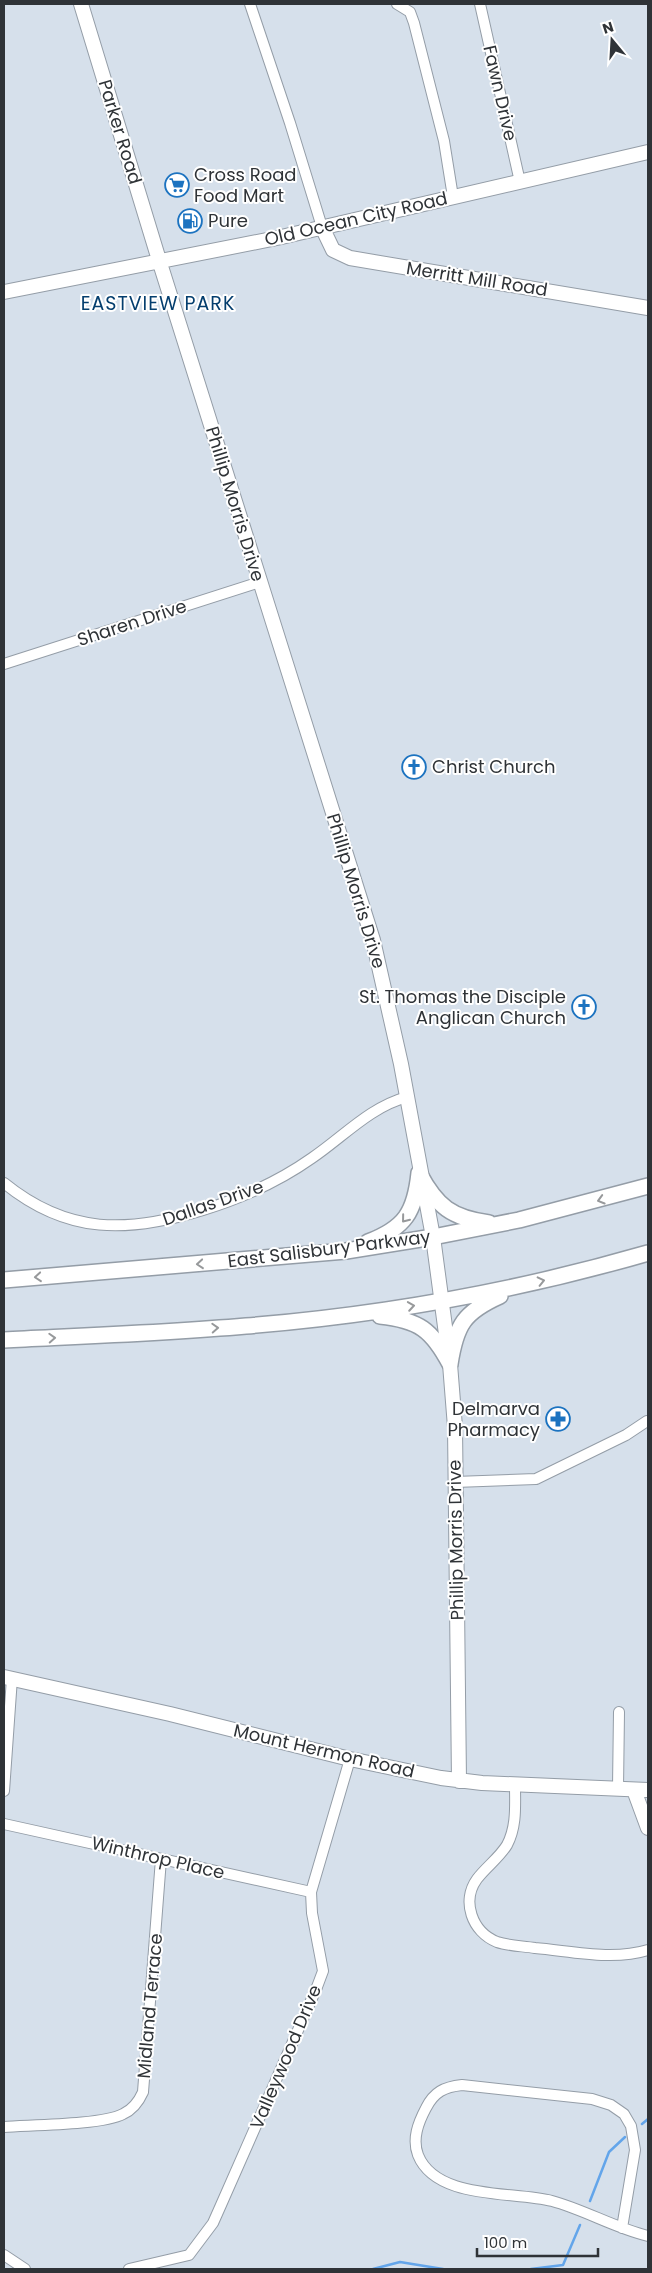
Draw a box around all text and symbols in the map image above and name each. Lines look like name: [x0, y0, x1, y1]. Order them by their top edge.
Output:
north arrow: [587, 15, 637, 65]
text: N: [600, 16, 616, 39]
street label: Fawn Drive: [477, 43, 524, 143]
street label: Parker Road: [93, 77, 148, 187]
place label: Cross Road Food Mart: [194, 162, 297, 208]
supermarket icon: Cross Road Food Mart: [164, 172, 190, 198]
street label: Old Ocean City Road: [262, 185, 450, 252]
fuel station icon: Pure: [177, 208, 203, 234]
place label: Pure: [208, 208, 248, 233]
street label: Merritt Mill Road: [405, 255, 550, 302]
district label: EASTVIEW PARK: [81, 290, 235, 317]
street label: Phillip Morris Drive: [200, 423, 271, 584]
street label: Sharen Drive: [74, 593, 190, 652]
church icon: Christ Church: [401, 754, 427, 780]
place label: Christ Church: [432, 754, 555, 779]
street label: Phillip Morris Drive: [321, 810, 392, 971]
place label: St. Thomas the Disciple Anglican Church: [359, 984, 566, 1030]
church icon: St. Thomas the Disciple Anglican Church: [571, 994, 597, 1020]
street label: Dallas Drive: [159, 1174, 267, 1231]
one-way arrow: [598, 1194, 606, 1204]
one-way arrow: [401, 1213, 410, 1222]
street label: East Salisbury Parkway: [226, 1224, 432, 1273]
one-way arrow: [195, 1258, 203, 1269]
one-way arrow: [34, 1272, 42, 1283]
one-way arrow: [537, 1276, 546, 1287]
one-way arrow: [406, 1301, 415, 1311]
one-way arrow: [211, 1323, 219, 1334]
one-way arrow: [49, 1332, 57, 1343]
place label: Delmarva Pharmacy: [447, 1396, 540, 1442]
pharmacy icon: Delmarva Pharmacy: [545, 1406, 571, 1432]
street label: Phillip Morris Drive: [442, 1459, 469, 1621]
street label: Mount Hermon Road: [231, 1718, 417, 1783]
street label: Winthrop Place: [89, 1830, 227, 1885]
street label: Midland Terrace: [131, 1932, 168, 2080]
street label: Valleywood Drive: [244, 1981, 327, 2133]
scale bar: [477, 2226, 598, 2258]
text: 100 m: [484, 2232, 527, 2253]

